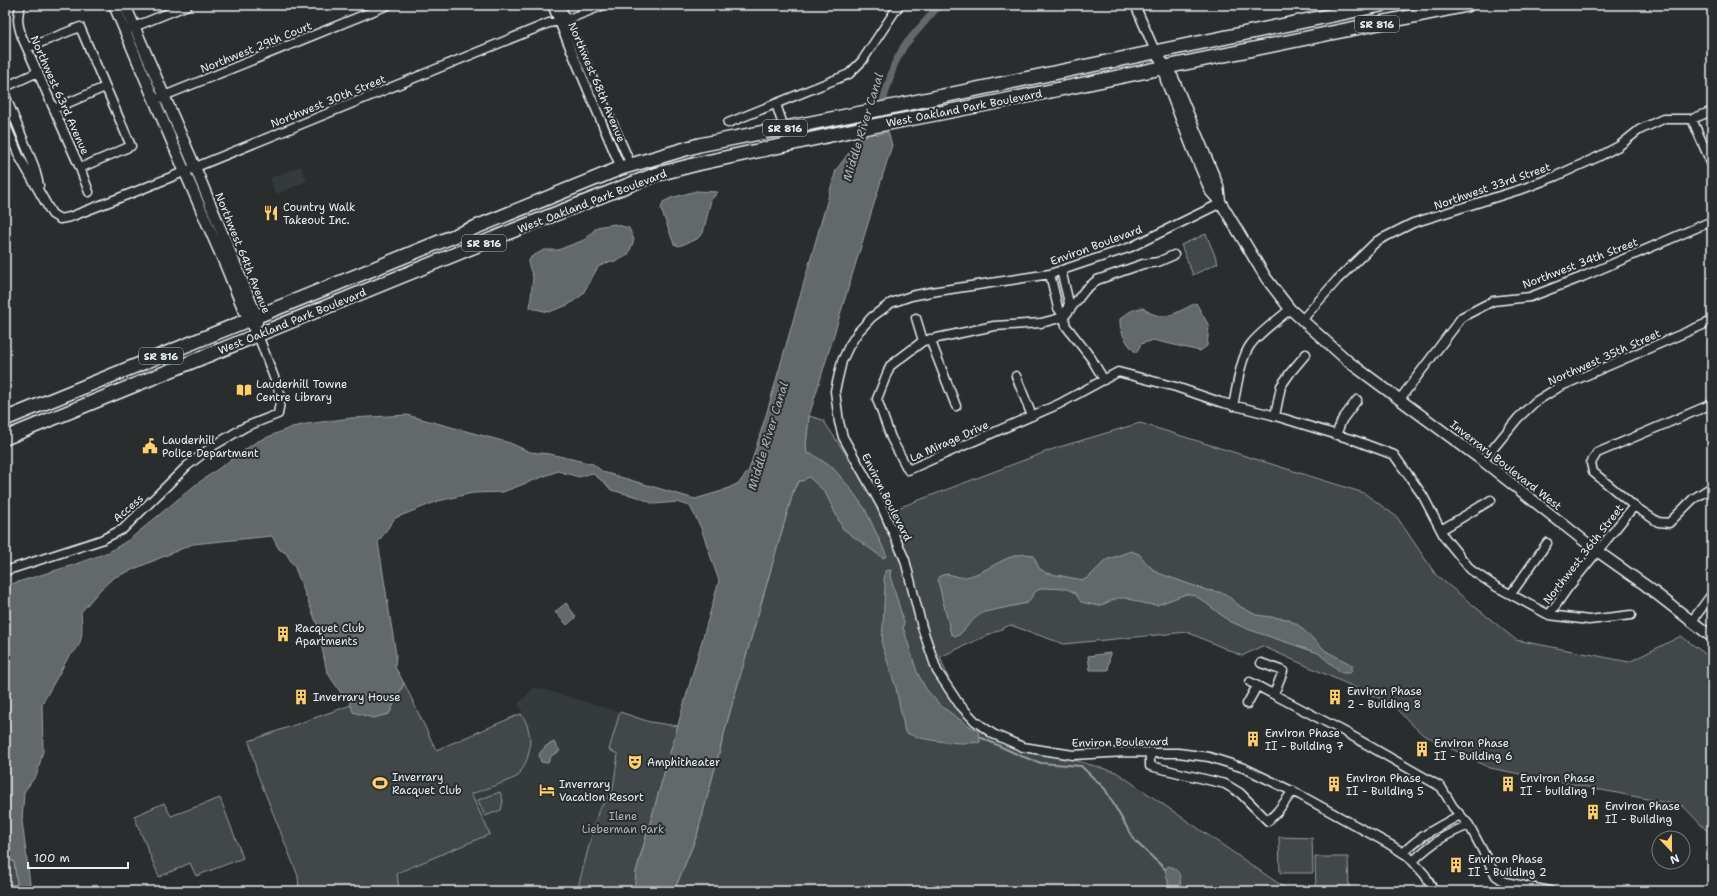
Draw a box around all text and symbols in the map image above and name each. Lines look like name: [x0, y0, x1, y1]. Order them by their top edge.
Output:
road number: SR 816: [1355, 16, 1399, 32]
street label: Northwest 29th Court: [198, 18, 314, 77]
street label: Northwest 68th Avenue: [564, 20, 629, 145]
street label: Northwest 63rd Avenue: [26, 33, 93, 157]
street label: Northwest 30th Street: [268, 71, 388, 131]
water label: Middle River Canal: [839, 71, 887, 183]
street label: West Oakland Park Boulevard: [885, 86, 1043, 131]
road number: SR 816: [763, 120, 807, 136]
street label: Northwest 33rd Street: [1432, 159, 1553, 213]
street label: West Oakland Park Boulevard: [515, 166, 669, 237]
street label: Northwest 64th Avenue: [211, 190, 274, 316]
place label: Country Walk Takeout Inc.: [283, 200, 355, 228]
restaurant icon: Country Walk Takeout Inc.: [262, 204, 280, 222]
street label: Environ Boulevard: [1048, 222, 1144, 269]
street label: Northwest 34th Street: [1520, 234, 1640, 292]
road number: SR 816: [462, 235, 506, 251]
street label: West Oakland Park Boulevard: [216, 285, 369, 358]
street label: Northwest 35th Street: [1545, 326, 1663, 389]
road number: SR 816: [139, 348, 183, 364]
place label: Lauderhill Towne Centre Library: [256, 377, 347, 405]
water label: Middle River Canal: [744, 380, 792, 492]
library icon: Lauderhill Towne Centre Library: [235, 381, 253, 399]
street label: La Mirage Drive: [907, 417, 991, 466]
street label: Inverrary Boulevard West: [1447, 417, 1565, 514]
place label: Lauderhill Police Department: [162, 433, 259, 461]
public building icon: Lauderhill Police Department: [141, 437, 159, 455]
street label: Environ Boulevard: [858, 451, 915, 544]
street label: Access: [110, 491, 147, 526]
street label: Northwest 36th Street: [1540, 501, 1627, 607]
place label: Racquet Club Apartments: [295, 621, 365, 649]
building icon: Racquet Club Apartments: [274, 625, 292, 643]
place label: Environ Phase 2 - Building 8: [1347, 684, 1422, 712]
building icon: Inverrary House: [292, 688, 310, 706]
building icon: Environ Phase 2 - Building 8: [1326, 688, 1344, 706]
place label: Inverrary House: [313, 690, 400, 705]
place label: Environ Phase II - Building 7: [1265, 726, 1344, 754]
building icon: Environ Phase II - Building 7: [1244, 730, 1262, 748]
street label: Environ Boulevard: [1072, 734, 1168, 751]
place label: Environ Phase II - Building 6: [1434, 736, 1513, 764]
building icon: Environ Phase II - Building 6: [1413, 740, 1431, 758]
theatre icon: Amphitheater: [626, 753, 644, 771]
place label: Amphitheater: [647, 755, 720, 770]
place label: Inverrary Racquet Club: [392, 770, 462, 798]
place label: Environ Phase II - Building 5: [1346, 771, 1424, 799]
place label: Environ Phase II - building 1: [1520, 771, 1596, 799]
sports icon: Inverrary Racquet Club: [371, 774, 389, 792]
building icon: Environ Phase II - Building 5: [1325, 775, 1343, 793]
building icon: Environ Phase II - building 1: [1499, 775, 1517, 793]
place label: Inverrary Vacation Resort: [559, 777, 644, 805]
hotel icon: Inverrary Vacation Resort: [538, 781, 556, 799]
place label: Environ Phase II - Building: [1605, 799, 1680, 827]
building icon: Environ Phase II - Building: [1584, 803, 1602, 821]
park label: Ilene Lieberman Park: [582, 809, 664, 837]
north arrow: [1651, 830, 1691, 870]
scale bar: [28, 844, 128, 870]
text: 100 m: [34, 850, 70, 866]
text: N: [1667, 850, 1681, 868]
place label: Environ Phase II - Building 2: [1468, 852, 1547, 880]
building icon: Environ Phase II - Building 2: [1447, 856, 1465, 874]

